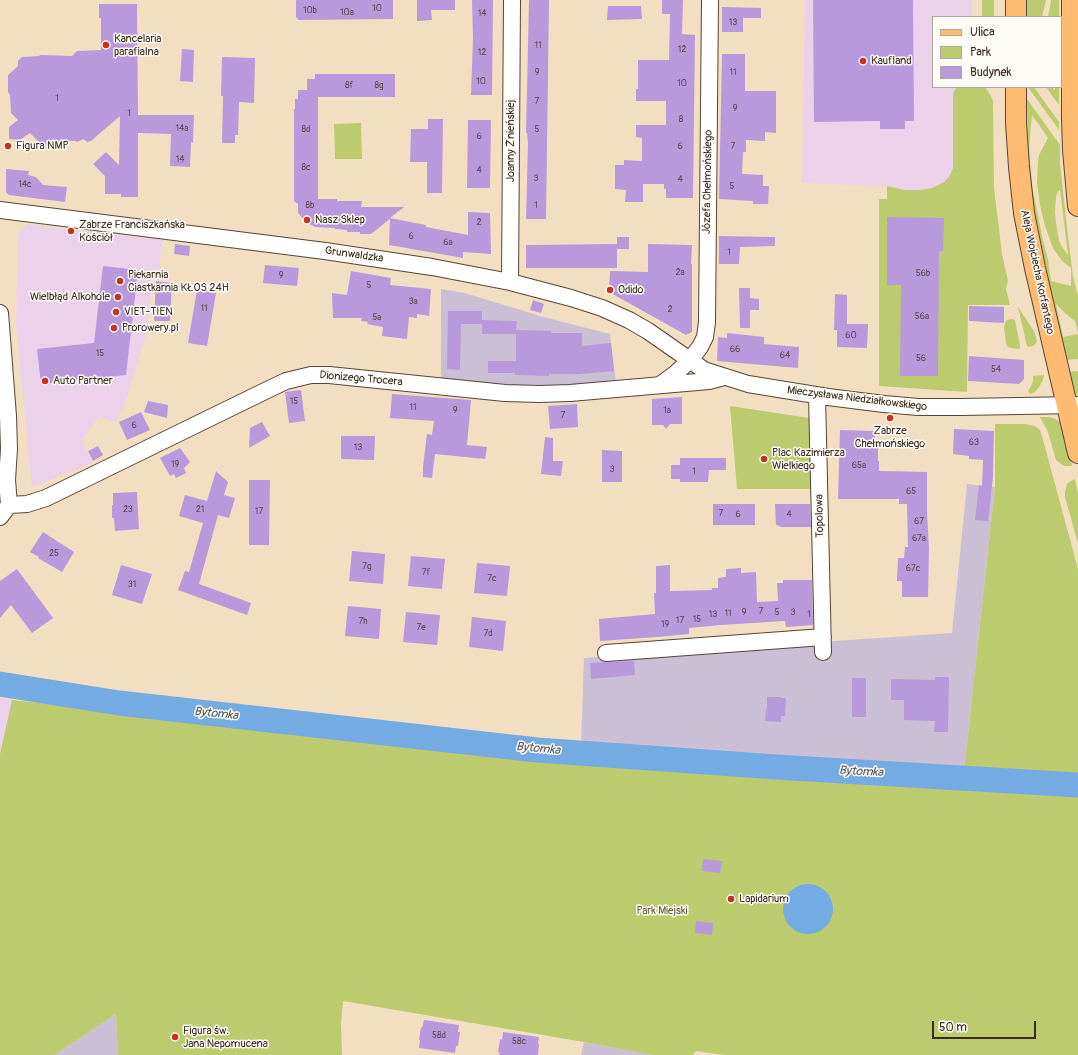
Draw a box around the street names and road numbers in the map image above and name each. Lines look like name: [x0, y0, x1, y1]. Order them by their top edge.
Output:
street label: Joanny Żnieńskiej: [504, 100, 518, 182]
street label: Józefa Chełmońskiego: [700, 130, 716, 234]
street label: Aleja Wojciecha Korfantego: [1017, 209, 1057, 335]
street label: Grunwaldzka: [324, 244, 384, 266]
street label: Dionizego Trocera: [319, 369, 403, 389]
street label: Mieczysława Niedziałkowskiego: [786, 384, 928, 414]
street label: Topolowa: [813, 494, 827, 538]

